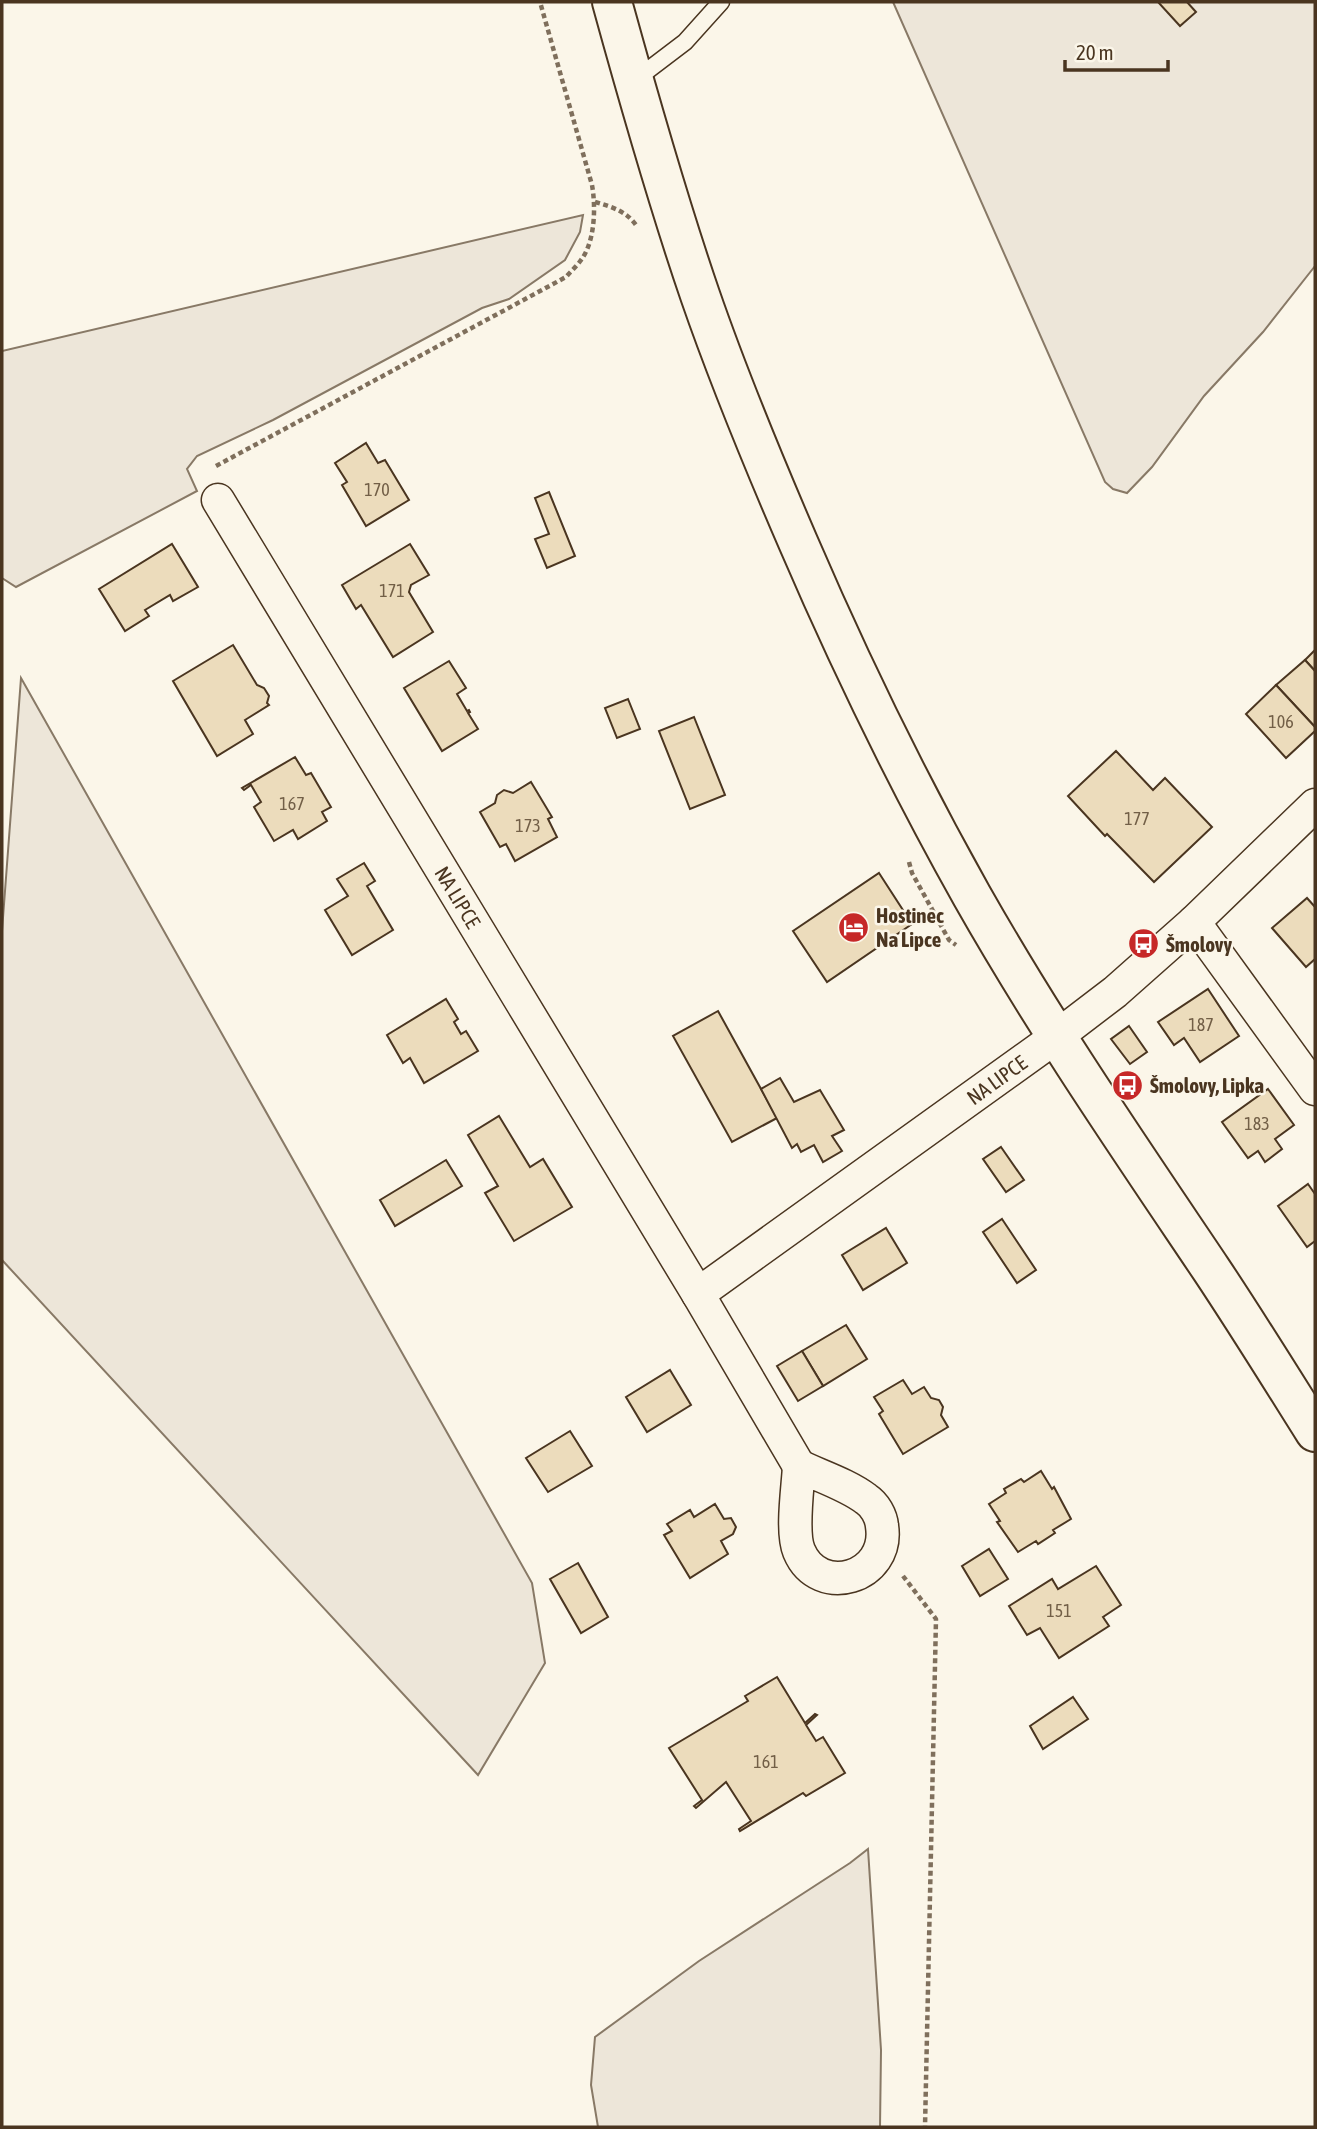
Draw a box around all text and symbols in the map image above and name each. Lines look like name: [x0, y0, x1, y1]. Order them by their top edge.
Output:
scale bar: [1065, 28, 1168, 72]
text: 20 m: [1076, 40, 1114, 64]
house number: 170: [364, 479, 390, 500]
house number: 171: [379, 580, 405, 601]
house number: 106: [1268, 711, 1294, 732]
house number: 167: [279, 793, 305, 814]
house number: 177: [1124, 808, 1150, 829]
house number: 173: [515, 815, 541, 836]
street label: NA LIPCE: [430, 862, 486, 932]
place label: Hostinec Na Lipce: [876, 903, 944, 951]
hotel icon: Hostinec Na Lipce: [836, 910, 870, 944]
bus stop icon: Šmolovy: [1126, 927, 1160, 961]
place label: Šmolovy: [1166, 932, 1232, 956]
house number: 187: [1188, 1014, 1214, 1035]
street label: NA LIPCE: [962, 1050, 1031, 1109]
bus stop icon: Šmolovy, Lipka: [1110, 1068, 1144, 1102]
place label: Šmolovy, Lipka: [1150, 1073, 1264, 1097]
house number: 183: [1244, 1113, 1270, 1134]
house number: 151: [1046, 1600, 1072, 1621]
house number: 161: [753, 1751, 779, 1772]

